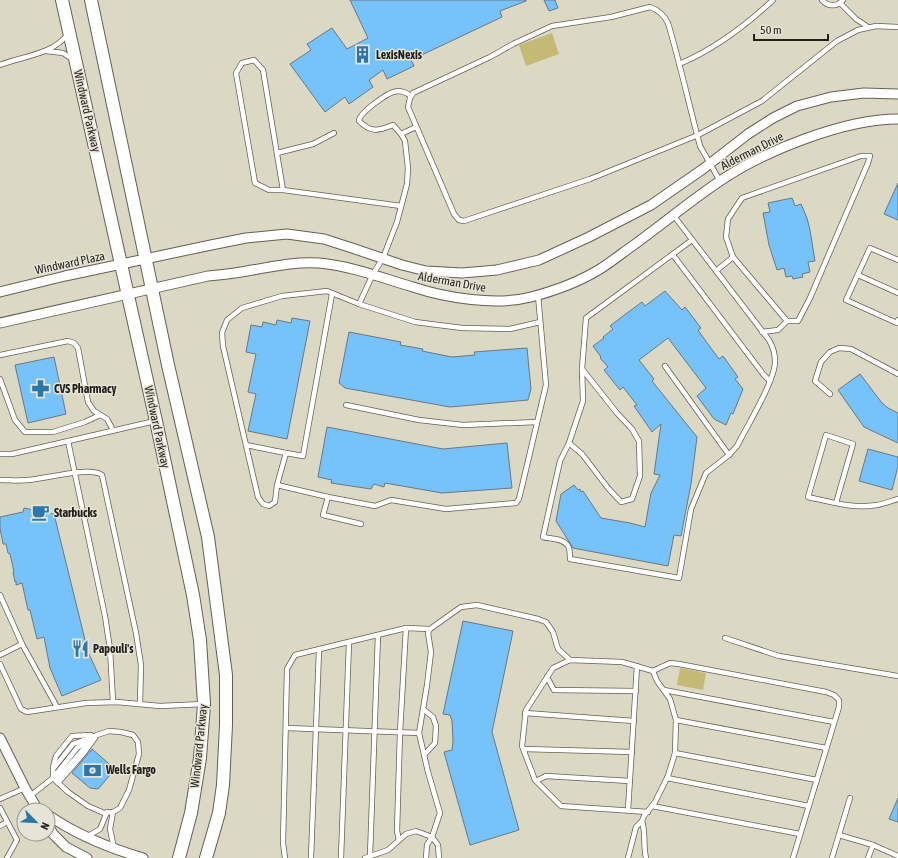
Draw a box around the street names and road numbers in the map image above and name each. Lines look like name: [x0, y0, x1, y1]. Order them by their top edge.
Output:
street label: Windward Parkway: [71, 68, 103, 154]
street label: Alderman Drive: [718, 129, 786, 173]
street label: Windward Plaza: [34, 249, 106, 277]
street label: Alderman Drive: [417, 269, 487, 295]
street label: Windward Parkway: [141, 384, 173, 470]
street label: Windward Parkway: [188, 703, 210, 789]

